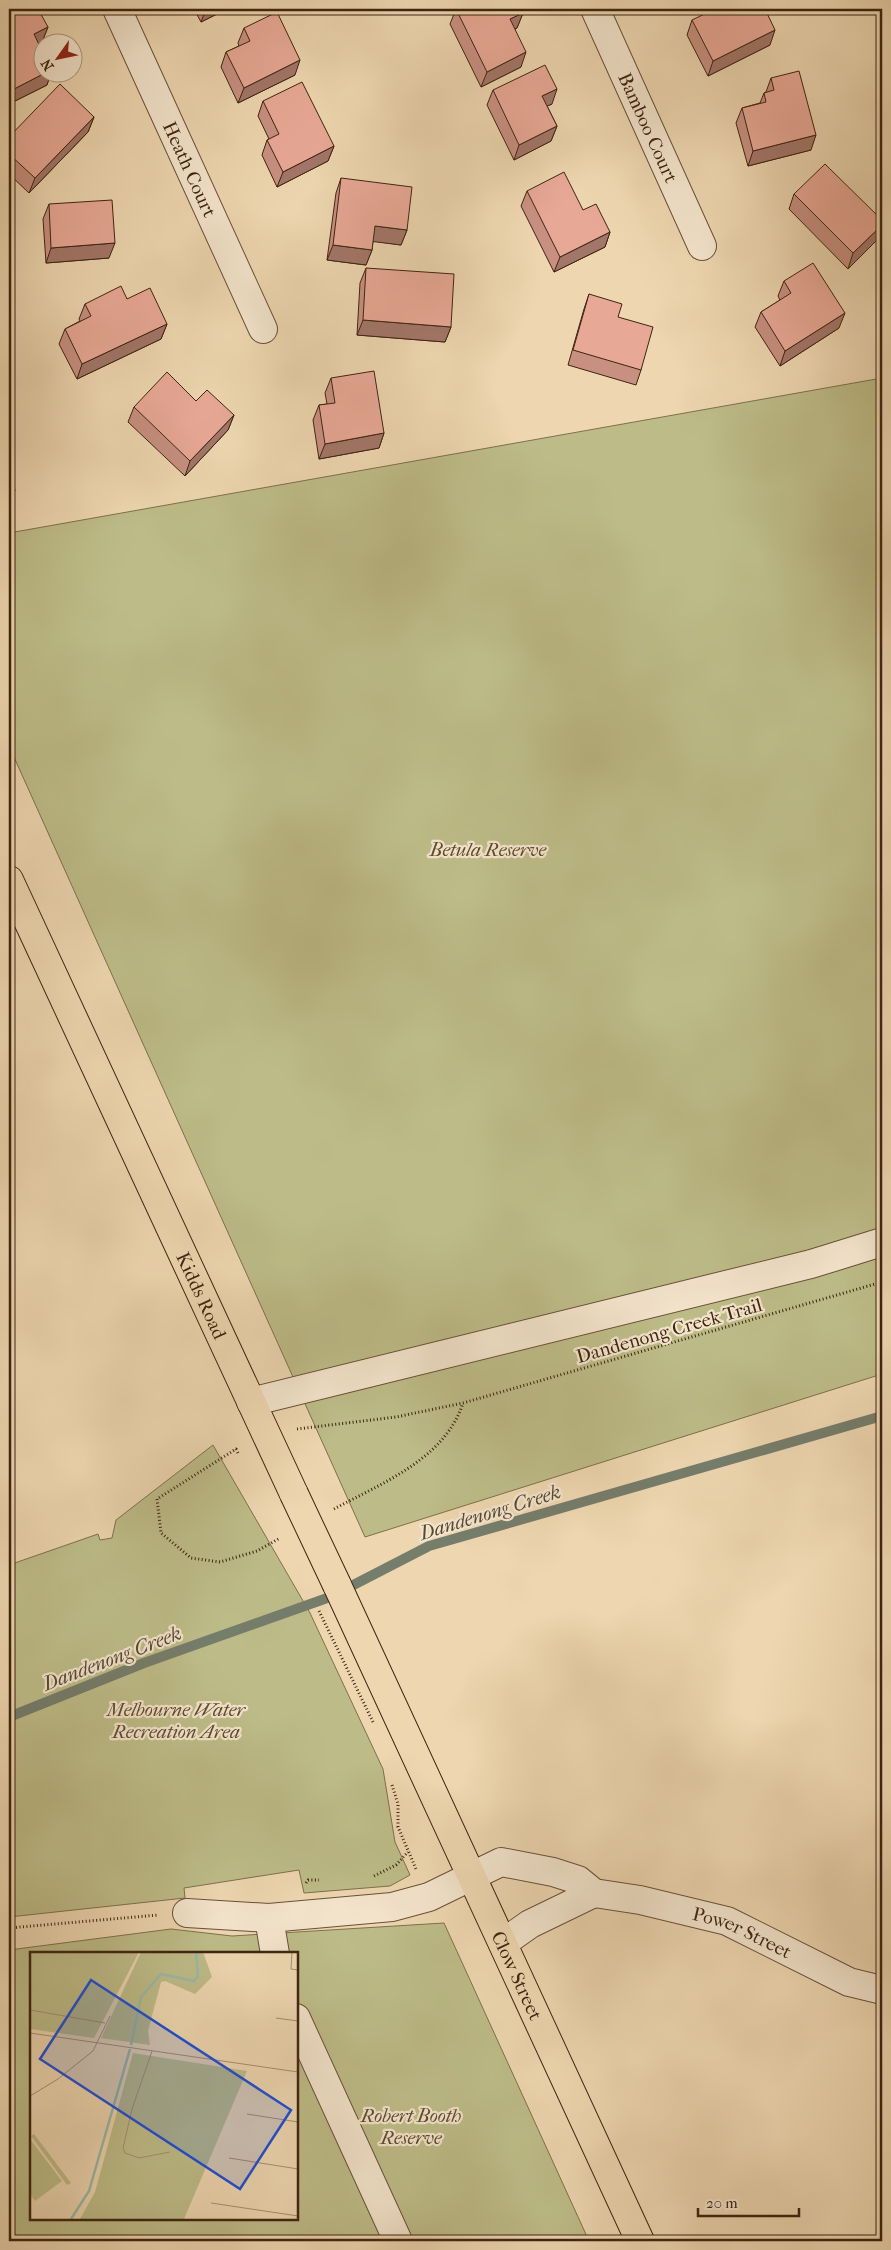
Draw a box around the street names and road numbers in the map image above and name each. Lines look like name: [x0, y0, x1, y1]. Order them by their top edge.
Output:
street label: Bamboo Court: [613, 69, 682, 186]
street label: Heath Court: [158, 118, 221, 221]
street label: Kidds Road: [171, 1249, 231, 1343]
street label: Dandenong Creek Trail: [574, 1294, 765, 1368]
street label: Power Street: [690, 1903, 795, 1964]
street label: Clow Street: [486, 1928, 547, 2024]

